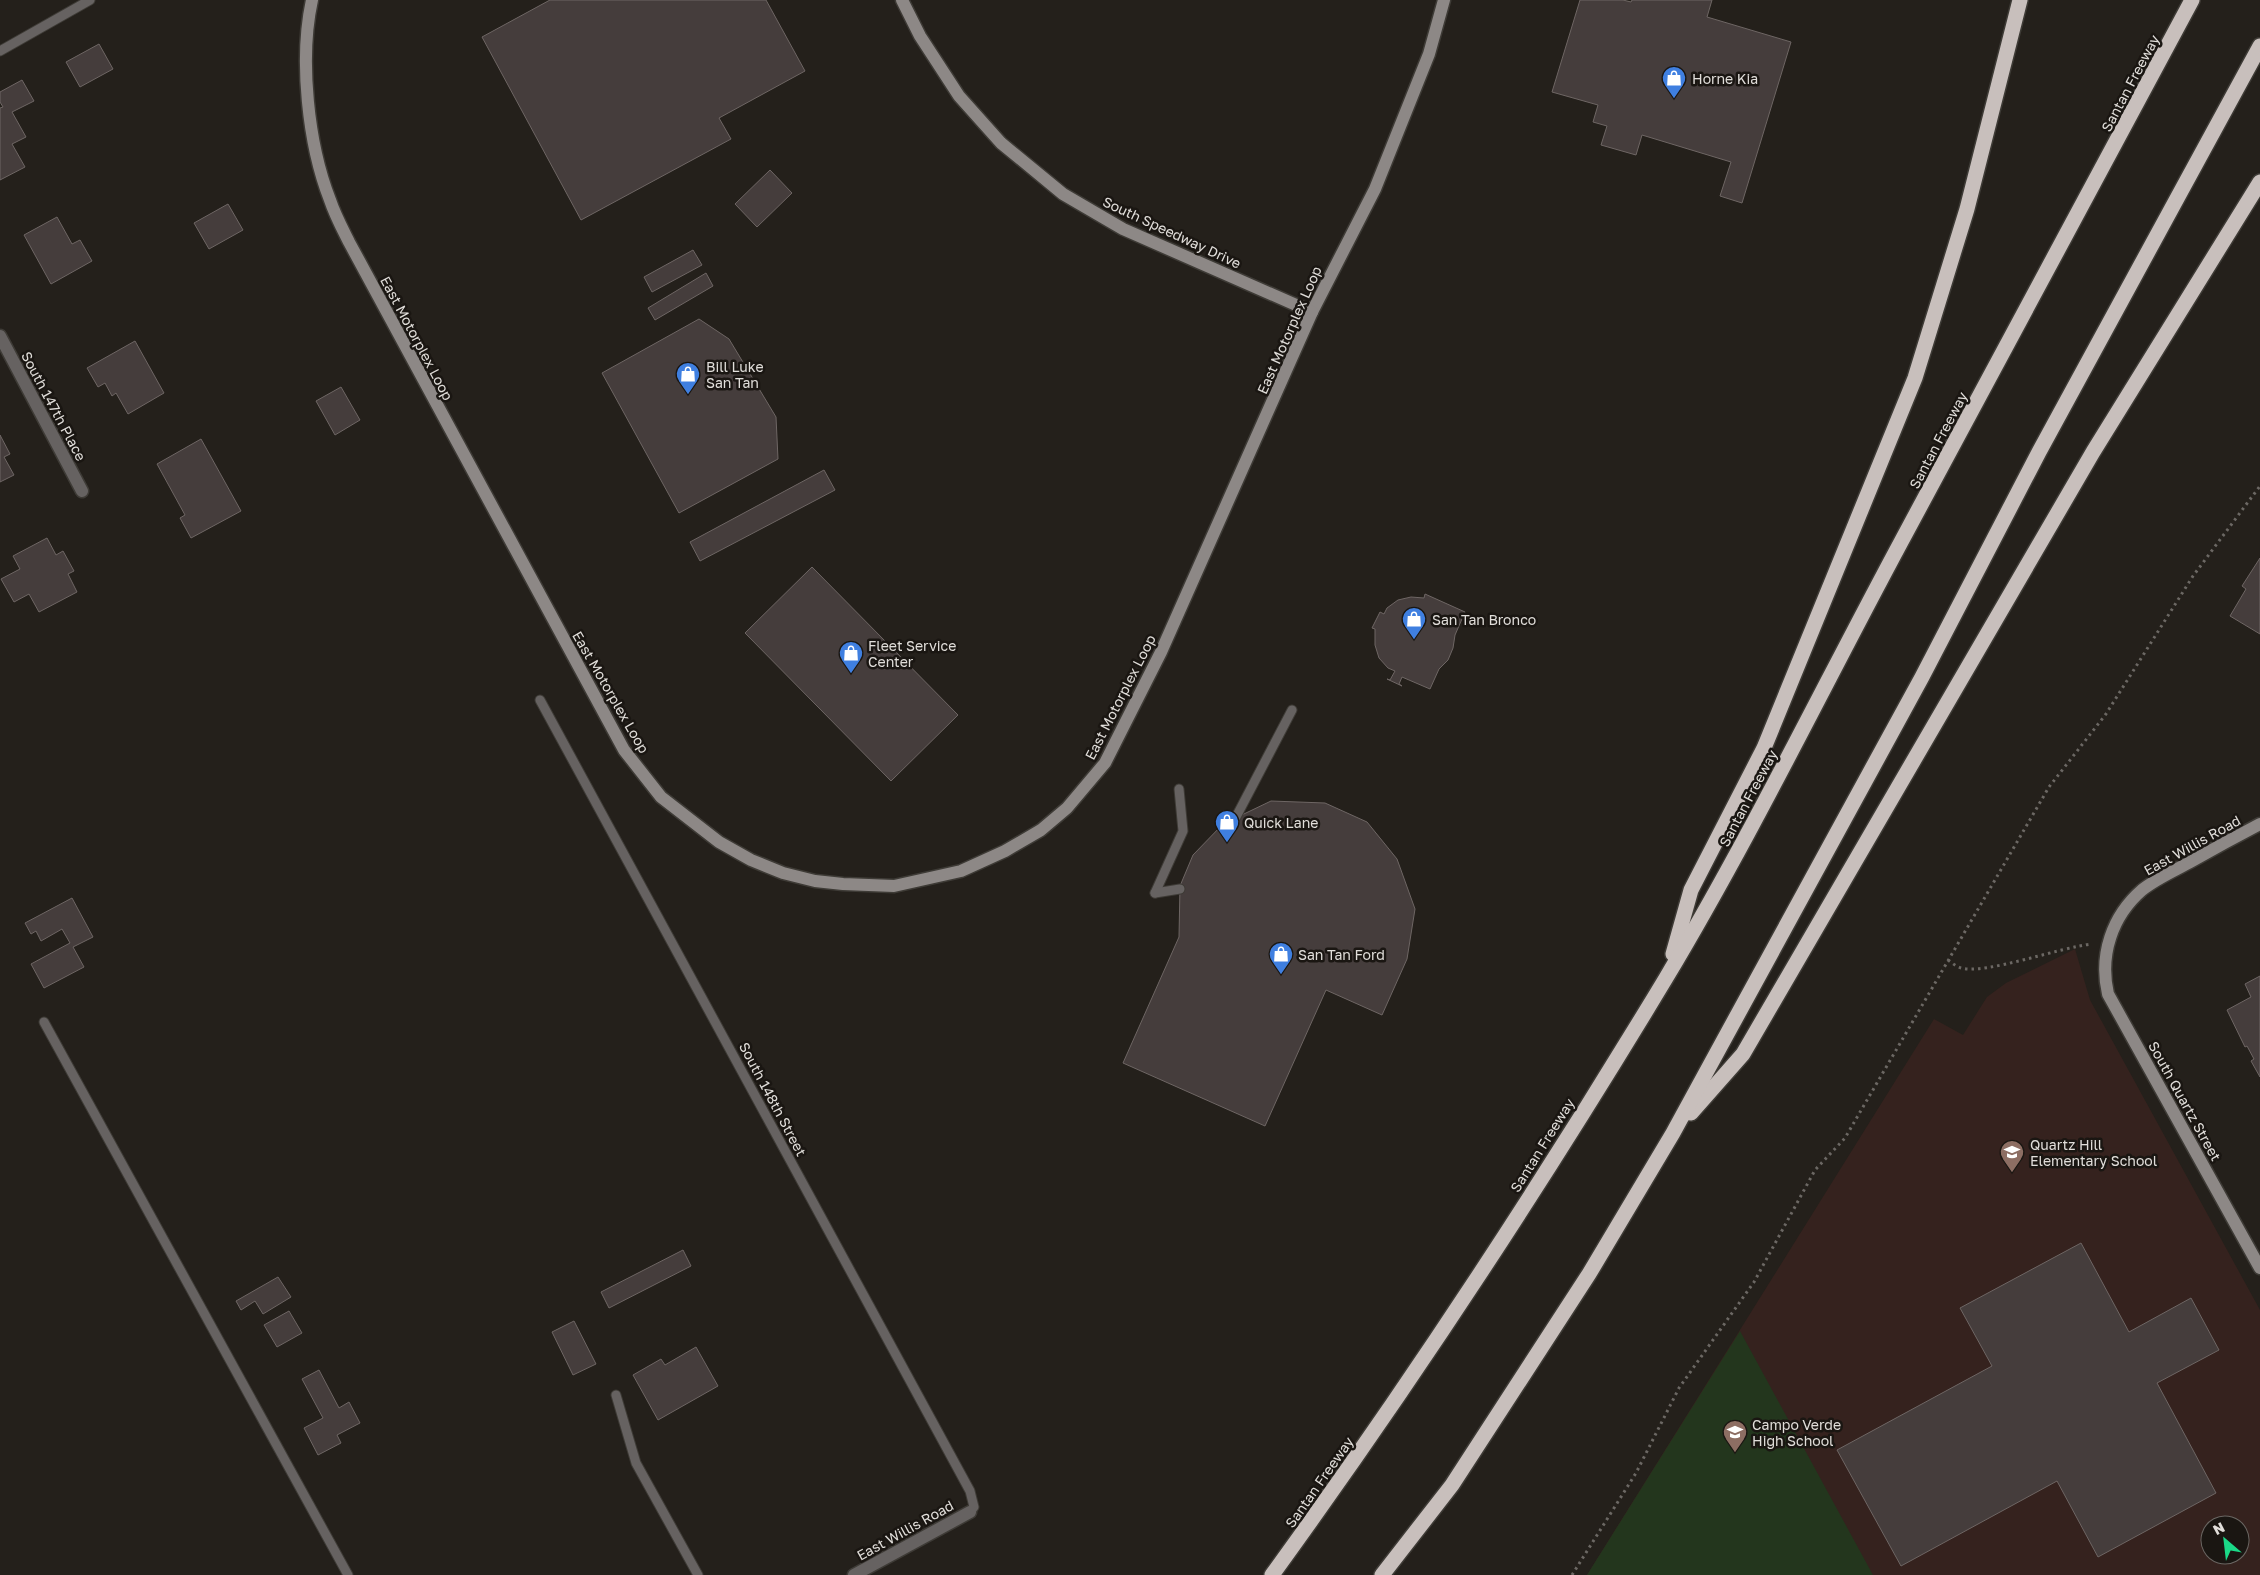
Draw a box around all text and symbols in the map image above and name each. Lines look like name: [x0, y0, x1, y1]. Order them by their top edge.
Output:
street label: Santan Freeway: [2097, 32, 2163, 134]
shop icon: Horne Kia: [1661, 65, 1687, 99]
place label: Horne Kia: [1692, 70, 1758, 87]
street label: South Speedway Drive: [1100, 192, 1244, 272]
street label: East Motorplex Loop: [1253, 264, 1325, 396]
street label: East Motorplex Loop: [377, 273, 457, 403]
street label: South 147th Place: [18, 348, 90, 464]
place label: Bill Luke San Tan: [706, 358, 764, 391]
shop icon: Bill Luke San Tan: [675, 361, 701, 395]
street label: Santan Freeway: [1905, 389, 1971, 491]
shop icon: San Tan Bronco: [1401, 606, 1427, 640]
place label: San Tan Bronco: [1432, 611, 1536, 628]
street label: East Motorplex Loop: [569, 628, 653, 756]
street label: East Motorplex Loop: [1081, 632, 1159, 762]
place label: Fleet Service Center: [868, 637, 956, 670]
shop icon: Fleet Service Center: [838, 640, 864, 674]
street label: Santan Freeway: [1715, 747, 1781, 849]
shop icon: Quick Lane: [1214, 809, 1240, 843]
street label: East Willis Road: [2141, 811, 2243, 879]
place label: Quick Lane: [1244, 814, 1318, 831]
shop icon: San Tan Ford: [1268, 941, 1294, 975]
place label: San Tan Ford: [1298, 946, 1385, 963]
street label: South Quartz Street: [2145, 1038, 2225, 1164]
street label: South 148th Street: [736, 1039, 810, 1159]
street label: Santan Freeway: [1506, 1095, 1578, 1195]
place label: Quartz Hill Elementary School: [2030, 1136, 2157, 1169]
school or university icon: Quartz Hill Elementary School: [1999, 1139, 2025, 1173]
place label: Campo Verde High School: [1752, 1416, 1841, 1449]
school or university icon: Campo Verde High School: [1722, 1419, 1748, 1453]
street label: Santan Freeway: [1281, 1433, 1357, 1531]
street label: East Willis Road: [854, 1496, 956, 1564]
north arrow: [2200, 1515, 2250, 1565]
text: N: [2210, 1518, 2227, 1538]

